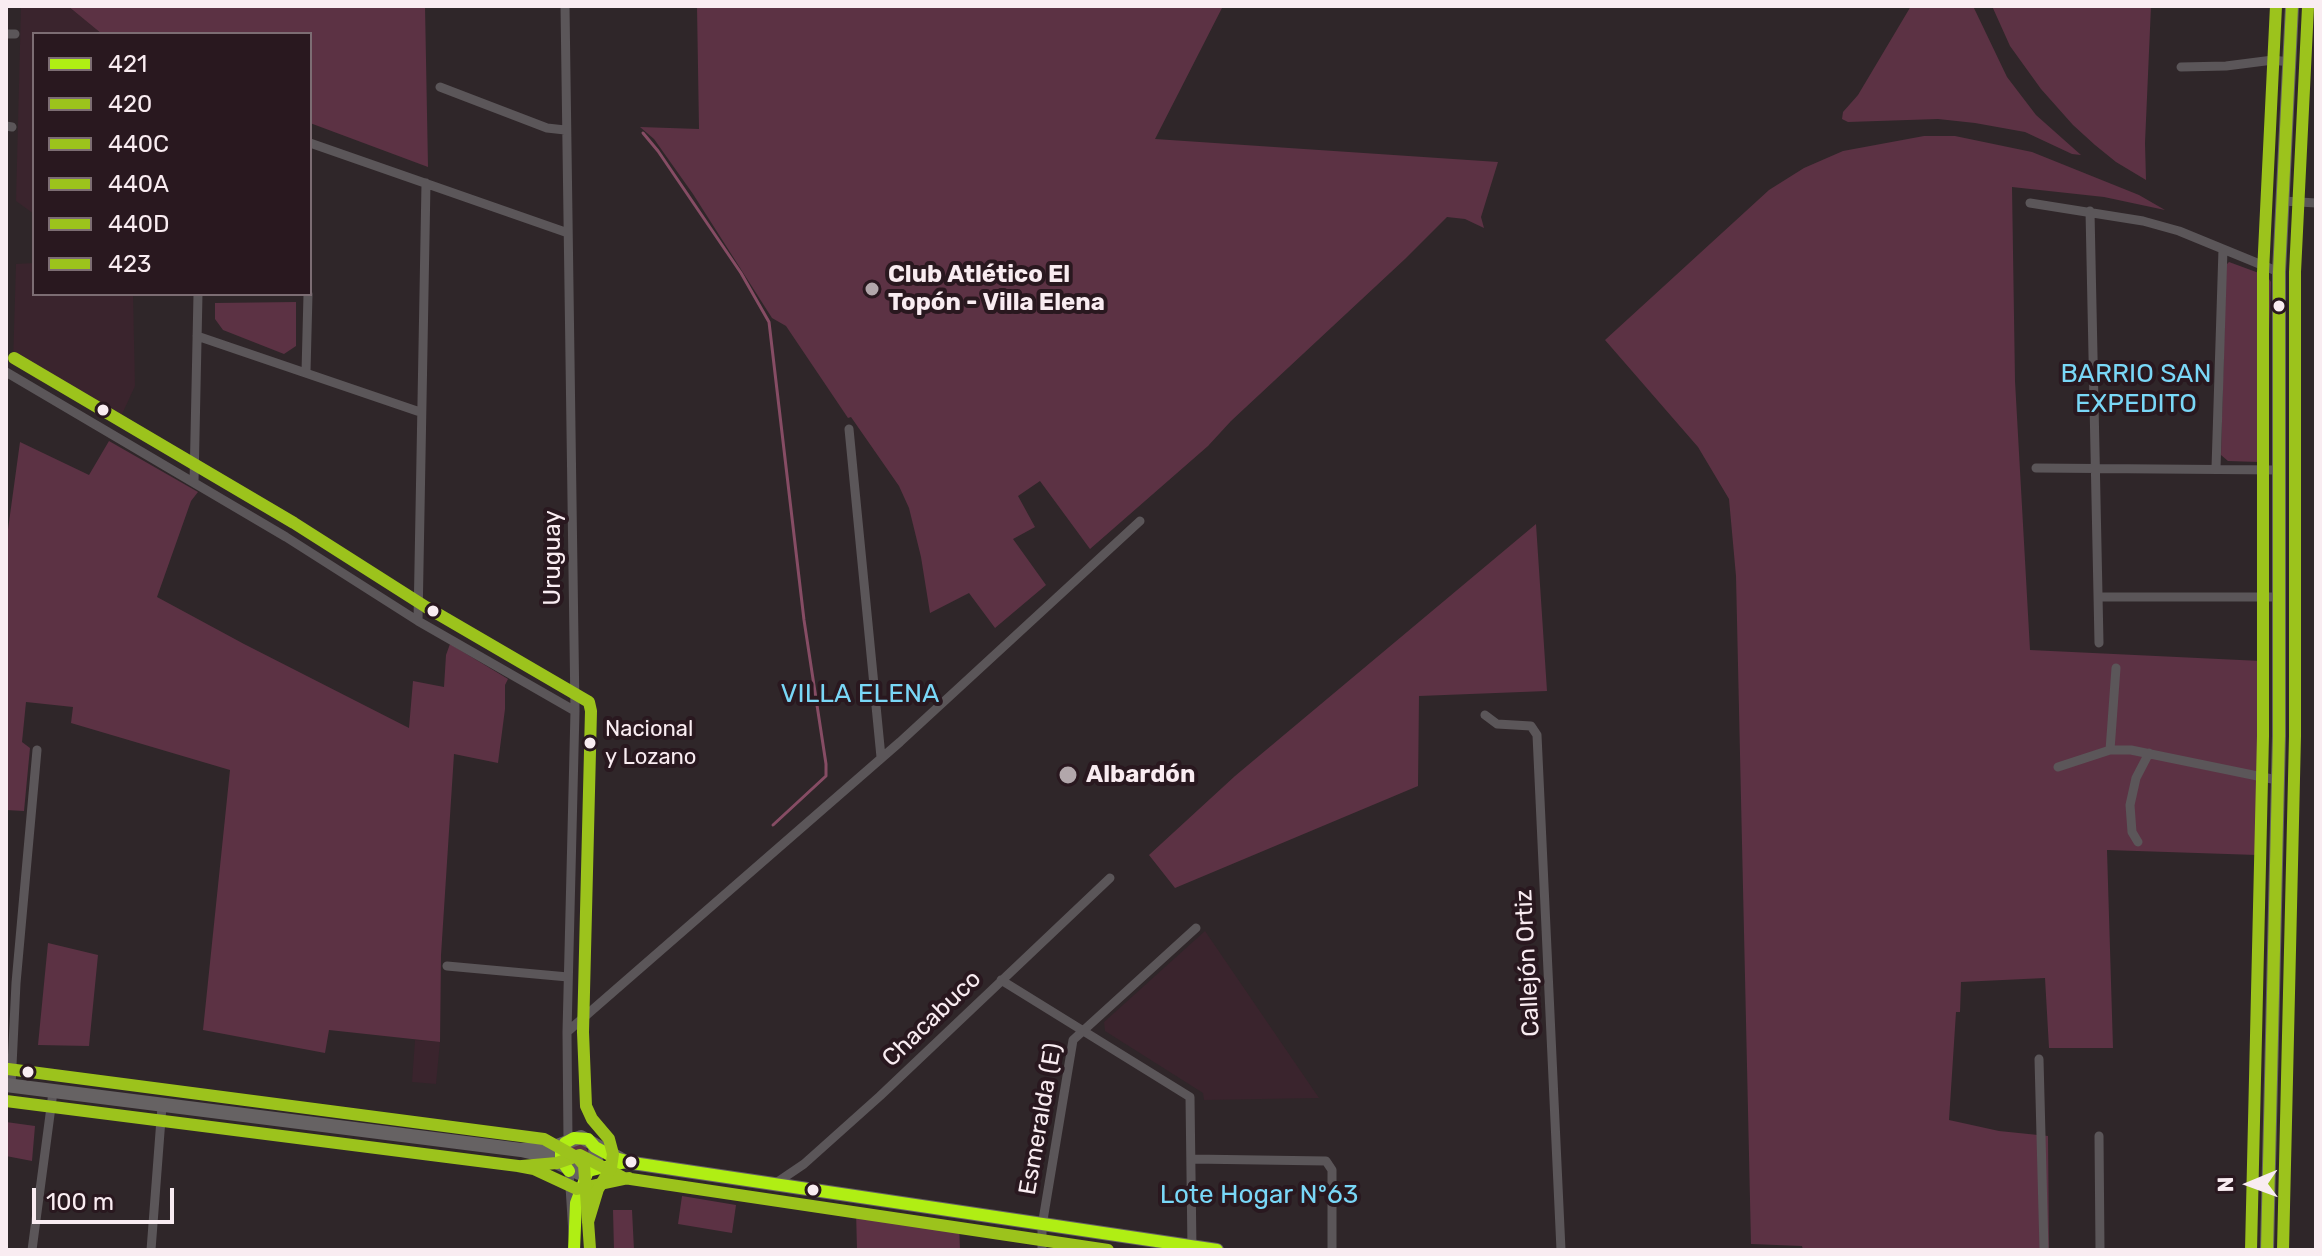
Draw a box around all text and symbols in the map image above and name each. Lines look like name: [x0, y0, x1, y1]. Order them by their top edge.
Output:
legend: [32, 32, 312, 296]
text: 421: [108, 50, 147, 78]
text: 420: [108, 90, 152, 118]
text: 440C: [108, 130, 169, 158]
text: 440A: [108, 170, 169, 198]
text: 440D: [108, 210, 170, 238]
text: 423: [108, 250, 151, 278]
place label: Club Atlético El Topón - Villa Elena: [888, 261, 1105, 317]
marker: Club Atlético El Topón - Villa Elena: [863, 280, 881, 298]
unlabelled marker: [2271, 298, 2287, 314]
district label: BARRIO SAN EXPEDITO: [2050, 358, 2222, 420]
unlabelled marker: [95, 402, 111, 418]
street label: Uruguay: [539, 510, 567, 606]
unlabelled marker: [425, 603, 441, 619]
district label: VILLA ELENA: [770, 678, 950, 710]
place label: Nacional y Lozano: [605, 717, 696, 768]
marker: Nacional y Lozano: [582, 735, 598, 751]
place label: Albardón: [1086, 761, 1195, 789]
marker: Albardón: [1057, 764, 1079, 786]
street label: Callejón Ortiz: [1510, 889, 1546, 1037]
street label: Chacabuco: [877, 965, 987, 1073]
street label: Esmeralda (E): [1013, 1041, 1069, 1197]
unlabelled marker: [20, 1064, 36, 1080]
north arrow: [2210, 1144, 2290, 1224]
unlabelled marker: [623, 1154, 639, 1170]
scale bar: [36, 1172, 178, 1222]
text: N: [2212, 1176, 2239, 1193]
district label: Lote Hogar Nº63: [1160, 1179, 1358, 1211]
unlabelled marker: [805, 1182, 821, 1198]
text: 100 m: [46, 1188, 114, 1216]

